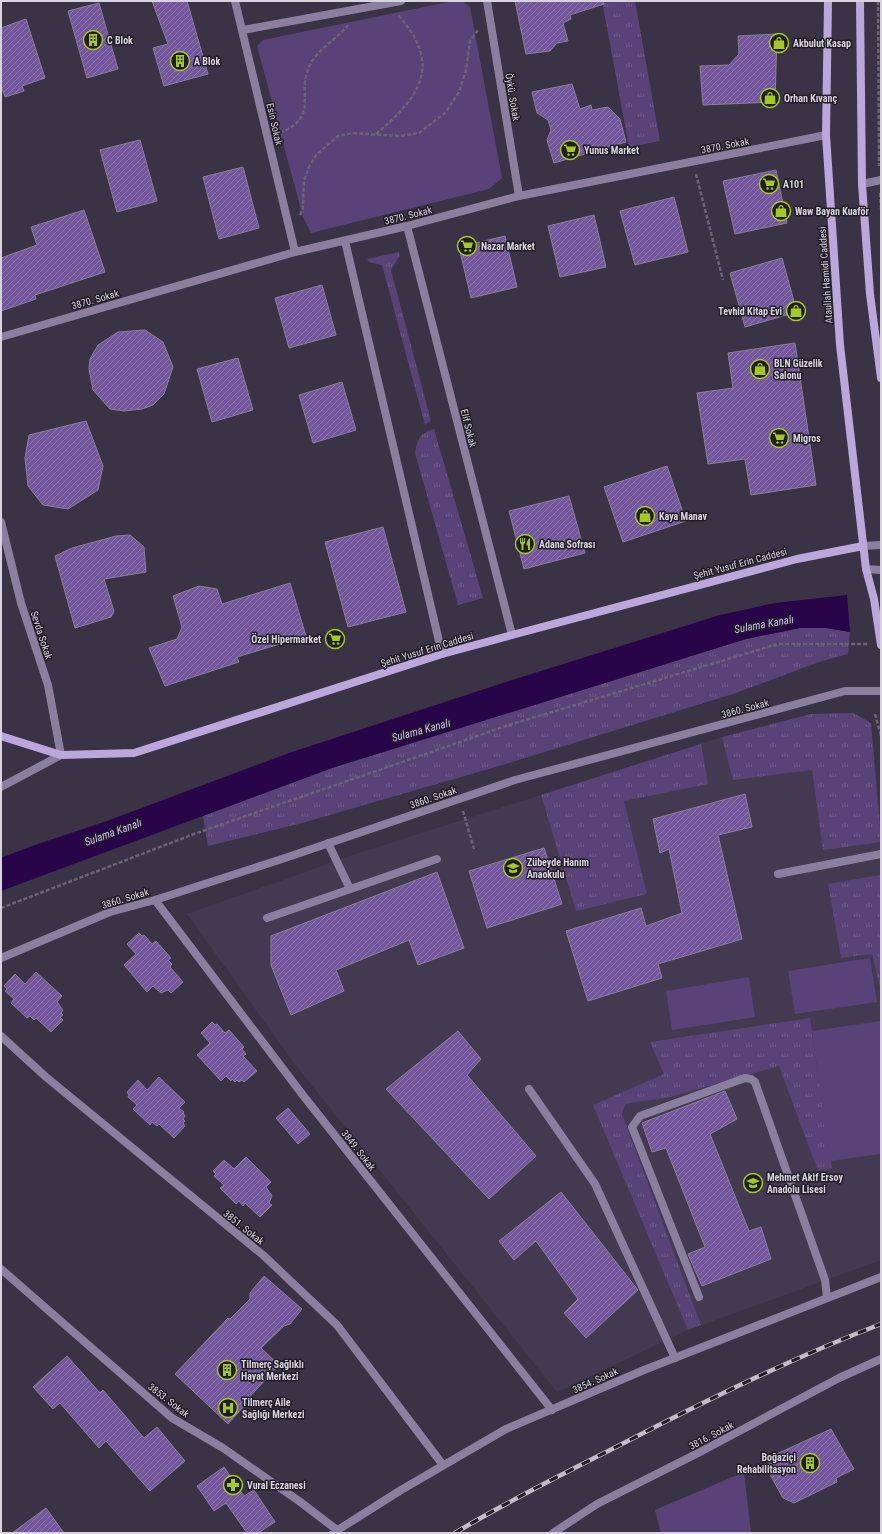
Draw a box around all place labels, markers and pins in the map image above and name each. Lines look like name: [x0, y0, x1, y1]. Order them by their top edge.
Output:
building icon: C Blok: [82, 29, 104, 51]
shop icon: Akbulut Kasap: [768, 32, 790, 54]
place label: C Blok: [107, 35, 133, 46]
place label: Akbulut Kasap: [793, 38, 851, 49]
building icon: A Blok: [169, 50, 191, 72]
place label: A Blok: [194, 56, 220, 67]
shop icon: Orhan Kıvanç: [759, 87, 781, 109]
place label: Orhan Kıvanç: [784, 93, 837, 104]
supermarket icon: Yunus Market: [559, 139, 581, 161]
place label: Yunus Market: [584, 145, 639, 156]
supermarket icon: A101: [758, 173, 780, 195]
place label: A101: [783, 179, 804, 190]
shop icon: Waw Bayan Kuaför: [770, 200, 792, 222]
place label: Waw Bayan Kuaför: [795, 206, 870, 217]
supermarket icon: Nazar Market: [456, 235, 478, 257]
place label: Nazar Market: [481, 241, 535, 252]
shop icon: Tevhid Kitap Evi: [785, 300, 807, 322]
place label: Tevhid Kitap Evi: [718, 306, 782, 317]
shop icon: BLN Güzelik Salonu: [749, 358, 771, 380]
place label: BLN Güzelik Salonu: [774, 358, 823, 381]
supermarket icon: Migros: [768, 427, 790, 449]
place label: Migros: [793, 433, 821, 444]
shop icon: Kaya Manav: [634, 505, 656, 527]
place label: Kaya Manav: [659, 511, 707, 522]
restaurant icon: Adana Sofrası: [514, 533, 536, 555]
place label: Adana Sofrası: [539, 539, 595, 550]
supermarket icon: Özel Hipermarket: [324, 628, 346, 650]
place label: Özel Hipermarket: [251, 632, 321, 645]
school or university icon: Zübeyde Hanım Anaokulu: [502, 857, 524, 879]
place label: Zübeyde Hanım Anaokulu: [527, 857, 589, 880]
school or university icon: Mehmet Akif Ersoy Anadolu Lisesi: [742, 1172, 764, 1194]
place label: Mehmet Akif Ersoy Anadolu Lisesi: [767, 1172, 843, 1195]
building icon: Tilmerç Sağlıklı Hayat Merkezi: [216, 1359, 238, 1381]
place label: Tilmerç Sağlıklı Hayat Merkezi: [241, 1359, 304, 1382]
hospital icon: Tilmerç Aile Sağlığı Merkezi: [217, 1397, 239, 1419]
place label: Tilmerç Aile Sağlığı Merkezi: [242, 1397, 304, 1420]
place label: Boğaziçi Rehabilitasyon: [737, 1452, 796, 1475]
building icon: Boğaziçi Rehabilitasyon: [799, 1452, 821, 1474]
pharmacy icon: Vural Eczanesi: [222, 1474, 244, 1496]
place label: Vural Eczanesi: [247, 1480, 306, 1491]

